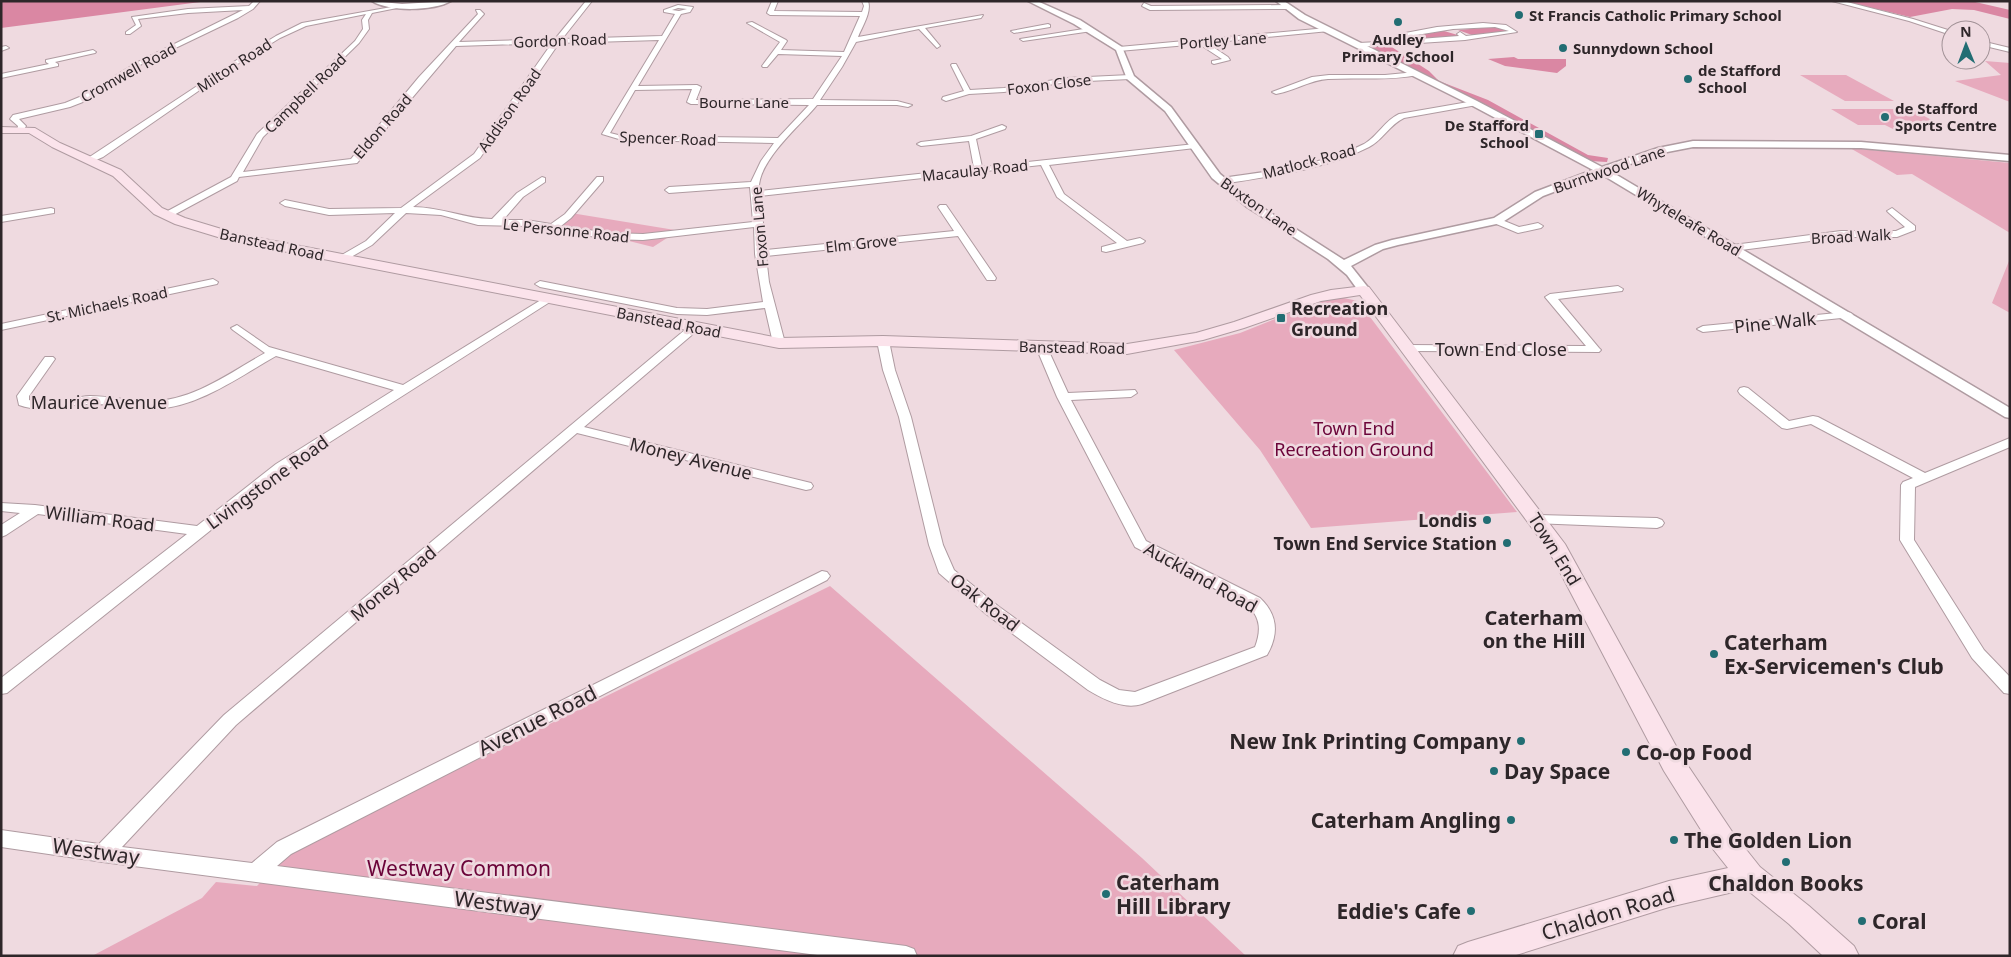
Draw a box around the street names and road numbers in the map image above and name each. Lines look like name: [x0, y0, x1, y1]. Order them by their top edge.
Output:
street label: Portley Lane: [1179, 27, 1267, 53]
street label: Gordon Road: [513, 28, 607, 52]
street label: Milton Road: [193, 33, 275, 97]
street label: Cromwell Road: [77, 37, 179, 107]
street label: Campbell Road: [260, 49, 350, 137]
street label: Addison Road: [473, 64, 545, 156]
street label: Foxon Close: [1006, 69, 1092, 99]
street label: Eldon Road: [348, 89, 416, 163]
street label: Bourne Lane: [699, 92, 789, 112]
street label: Spencer Road: [619, 126, 717, 150]
street label: Matlock Road: [1260, 139, 1358, 183]
street label: Burntwood Lane: [1550, 141, 1668, 197]
street label: Macaulay Road: [921, 154, 1029, 186]
street label: Buxton Lane: [1217, 172, 1301, 240]
street label: Whyteleafe Road: [1633, 182, 1745, 260]
street label: Foxon Lane: [746, 186, 772, 268]
street label: Le Personne Road: [502, 213, 630, 247]
street label: Banstead Road: [218, 223, 326, 265]
street label: Broad Walk: [1810, 224, 1892, 248]
street label: Elm Grove: [824, 229, 898, 257]
street label: St. Michaels Road: [45, 281, 169, 327]
street label: Banstead Road: [615, 302, 723, 342]
street label: Pine Walk: [1733, 306, 1818, 338]
street label: Banstead Road: [1019, 336, 1125, 358]
street label: Town End Close: [1435, 337, 1567, 361]
street label: Maurice Avenue: [31, 390, 167, 414]
street label: Livingstone Road: [201, 430, 333, 534]
street label: Money Avenue: [627, 431, 755, 485]
street label: William Road: [44, 499, 156, 537]
street label: Town End: [1523, 508, 1587, 590]
street label: Auckland Road: [1140, 536, 1262, 618]
street label: Money Road: [345, 540, 441, 626]
street label: Oak Road: [945, 567, 1025, 637]
street label: Avenue Road: [473, 678, 601, 762]
street label: Westway: [51, 831, 142, 871]
street label: Chaldon Road: [1538, 879, 1678, 947]
street label: Westway: [453, 884, 543, 922]

